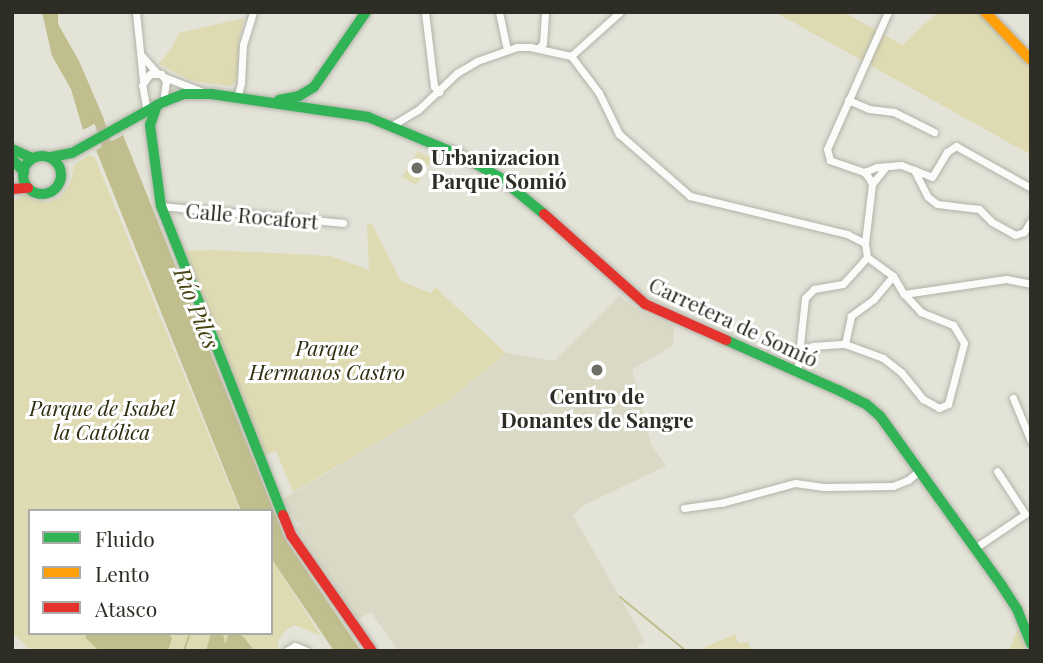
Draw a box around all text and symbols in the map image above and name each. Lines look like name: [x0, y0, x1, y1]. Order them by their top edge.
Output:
place label: Urbanizacion Parque Somió: [431, 143, 567, 193]
marker: Urbanizacion Parque Somió: [409, 160, 425, 176]
street label: Calle Rocafort: [185, 197, 319, 233]
water label: Río Piles: [168, 263, 226, 353]
street label: Carretera de Somió: [645, 271, 823, 371]
park label: Parque Hermanos Castro: [249, 334, 405, 384]
marker: Centro de Donantes de Sangre: [587, 360, 607, 380]
place label: Centro de Donantes de Sangre: [501, 382, 693, 432]
park label: Parque de Isabel la Católica: [29, 394, 175, 444]
legend: [28, 509, 273, 635]
text: Fluido: [95, 524, 155, 552]
text: Lento: [95, 559, 149, 587]
text: Atasco: [95, 594, 157, 622]

